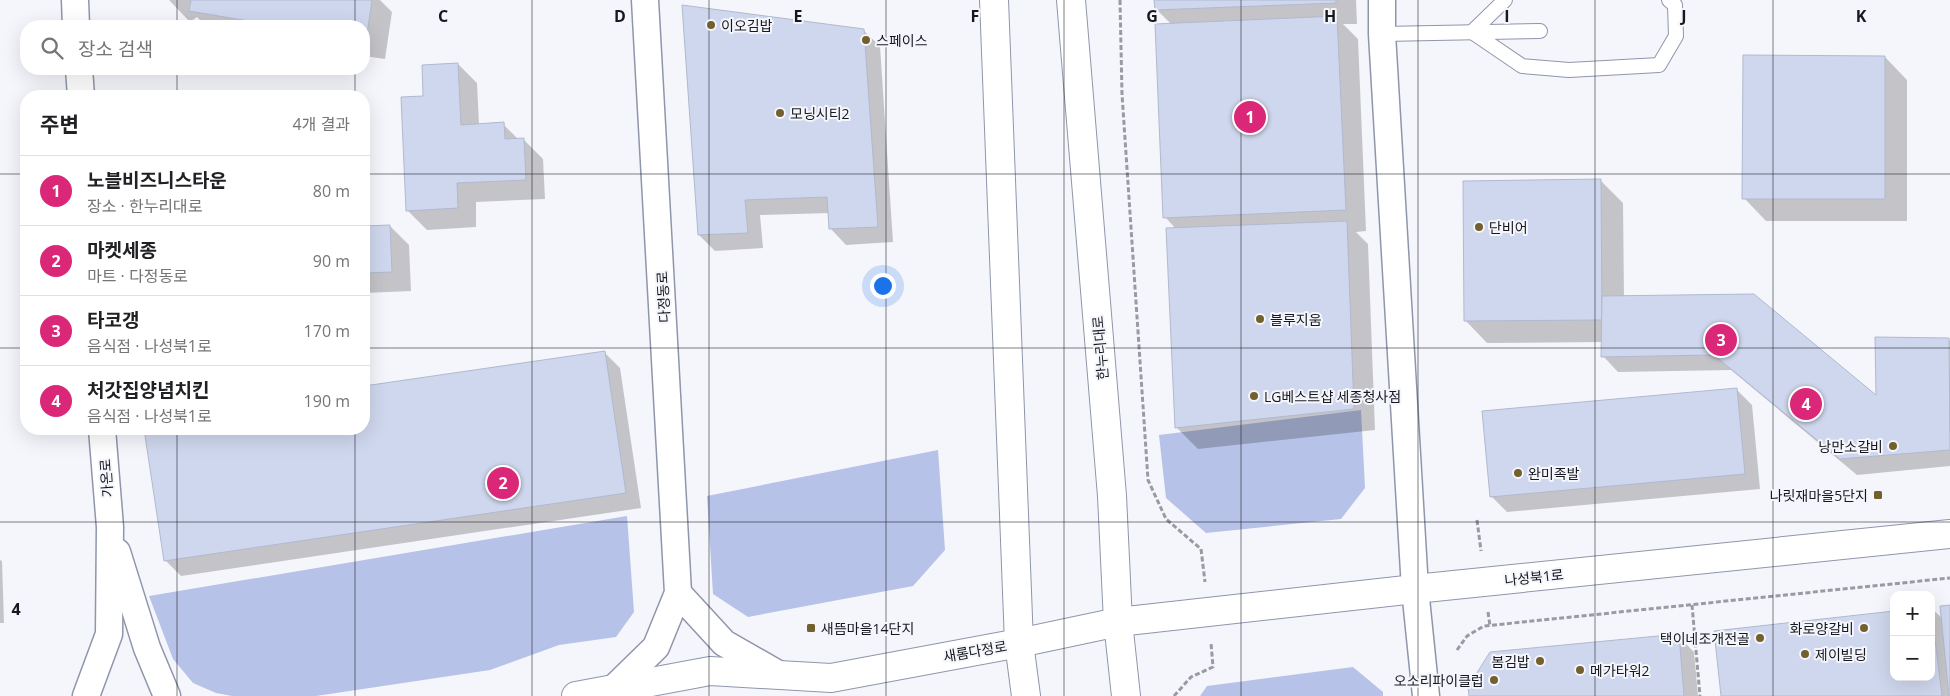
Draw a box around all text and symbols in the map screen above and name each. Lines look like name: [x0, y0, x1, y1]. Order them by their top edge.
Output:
text: C: [438, 5, 448, 27]
text: D: [614, 5, 626, 27]
text: E: [794, 5, 803, 27]
text: F: [971, 5, 979, 27]
text: G: [1146, 5, 1158, 27]
text: H: [1324, 5, 1336, 27]
text: I: [1504, 5, 1510, 27]
text: J: [1679, 5, 1687, 27]
text: K: [1856, 5, 1867, 27]
place label: 이오김밥: [721, 16, 773, 35]
marker: 이오김밥: [705, 19, 717, 31]
search box: [20, 20, 370, 75]
place label: 스페이스: [876, 31, 928, 50]
icon: search: [38, 34, 66, 62]
marker: 스페이스: [860, 34, 872, 46]
text: 장소 검색: [78, 36, 153, 62]
pin: 1: [1234, 98, 1266, 136]
place label: 모닝시티2: [790, 104, 850, 123]
marker: 모닝시티2: [774, 107, 786, 119]
text: 주변: [40, 110, 79, 138]
text: 4개 결과: [293, 113, 350, 135]
text: 노블비즈니스타운: [87, 167, 227, 193]
text: 1: [51, 180, 61, 202]
text: 80 m: [313, 180, 350, 202]
text: 장소 · 한누리대로: [87, 195, 203, 217]
place label: 단비어: [1489, 218, 1528, 237]
marker: 단비어: [1473, 221, 1485, 233]
text: 마켓세종: [87, 237, 157, 263]
text: 2: [51, 250, 61, 272]
text: 90 m: [313, 250, 350, 272]
text: 마트 · 다정동로: [87, 265, 188, 287]
street label: 다정동로: [652, 271, 674, 323]
your location: [870, 273, 896, 299]
text: 타코갱: [87, 307, 139, 333]
place label: 블루지움: [1270, 310, 1322, 329]
marker: 블루지움: [1254, 313, 1266, 325]
street label: 한누리대로: [1088, 315, 1112, 381]
text: 3: [51, 320, 61, 342]
text: 170 m: [304, 320, 350, 342]
pin: 3: [1705, 321, 1737, 359]
text: 음식점 · 나성북1로: [87, 335, 212, 357]
text: 처갓집양념치킨: [87, 377, 209, 403]
pin: 4: [1790, 385, 1822, 423]
place label: LG베스트샵 세종청사점: [1264, 387, 1401, 406]
text: 4: [51, 390, 61, 412]
text: 190 m: [304, 390, 350, 412]
marker: LG베스트샵 세종청사점: [1248, 390, 1260, 402]
text: 음식점 · 나성북1로: [87, 405, 212, 427]
place label: 낭만소갈비: [1819, 437, 1883, 456]
marker: 낭만소갈비: [1887, 440, 1899, 452]
street label: 가온로: [95, 458, 117, 498]
pin: 2: [487, 464, 519, 502]
place label: 완미족발: [1528, 464, 1580, 483]
marker: 완미족발: [1512, 467, 1524, 479]
place label: 나릿재마을5단지: [1770, 486, 1868, 505]
marker: 나릿재마을5단지: [1872, 489, 1884, 501]
street label: 나성북1로: [1503, 564, 1565, 590]
map controls: [1890, 591, 1935, 681]
button: +: [1890, 591, 1935, 636]
text: 4: [11, 598, 21, 620]
place label: 새뜸마을14단지: [821, 619, 914, 638]
place label: 화로양갈비: [1790, 619, 1854, 638]
marker: 새뜸마을14단지: [805, 622, 817, 634]
marker: 화로양갈비: [1858, 622, 1870, 634]
place label: 택이네조개전골: [1660, 629, 1750, 648]
marker: 택이네조개전골: [1754, 632, 1766, 644]
street label: 새롬다정로: [942, 636, 1008, 666]
button: −: [1890, 636, 1935, 681]
place label: 제이빌딩: [1815, 645, 1867, 664]
marker: 제이빌딩: [1799, 648, 1811, 660]
place label: 봄김밥: [1491, 652, 1530, 671]
marker: 봄김밥: [1534, 655, 1546, 667]
place label: 메가타워2: [1590, 661, 1650, 680]
marker: 메가타워2: [1574, 664, 1586, 676]
place label: 오소리파이클럽: [1394, 671, 1484, 690]
marker: 오소리파이클럽: [1488, 674, 1500, 686]

